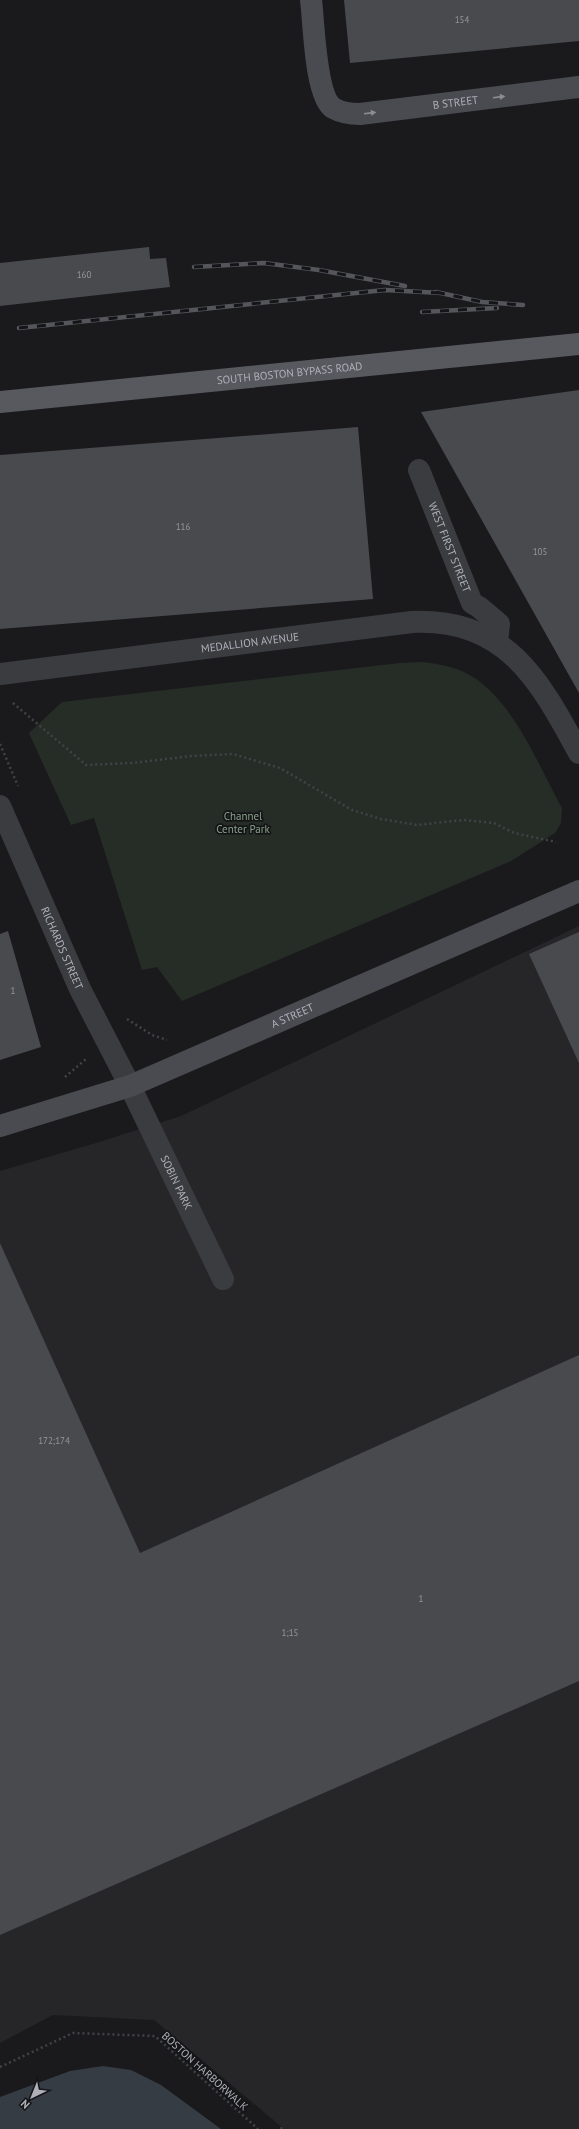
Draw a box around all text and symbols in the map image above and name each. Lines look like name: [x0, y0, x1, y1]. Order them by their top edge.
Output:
house number: 154: [455, 14, 469, 25]
street label: B STREET: [432, 92, 479, 112]
one-way arrow: [493, 94, 505, 100]
one-way arrow: [364, 110, 376, 116]
house number: 160: [77, 269, 91, 280]
street label: SOUTH BOSTON BYPASS ROAD: [216, 359, 363, 387]
street label: WEST FIRST STREET: [425, 500, 474, 594]
house number: 116: [176, 521, 190, 532]
house number: 105: [533, 546, 547, 557]
street label: MEDALLION AVENUE: [200, 629, 300, 656]
park label: Channel Center Park: [216, 809, 271, 836]
street label: RICHARDS STREET: [38, 905, 86, 992]
house number: 1: [11, 985, 16, 996]
street label: A STREET: [269, 1000, 316, 1031]
street label: SOBIN PARK: [157, 1153, 196, 1212]
house number: 172;174: [38, 1435, 70, 1446]
house number: 1: [419, 1593, 424, 1604]
house number: 1;15: [281, 1627, 299, 1638]
street label: BOSTON HARBORWALK: [159, 2029, 251, 2114]
north arrow: [12, 2077, 52, 2117]
text: N: [18, 2097, 33, 2112]

